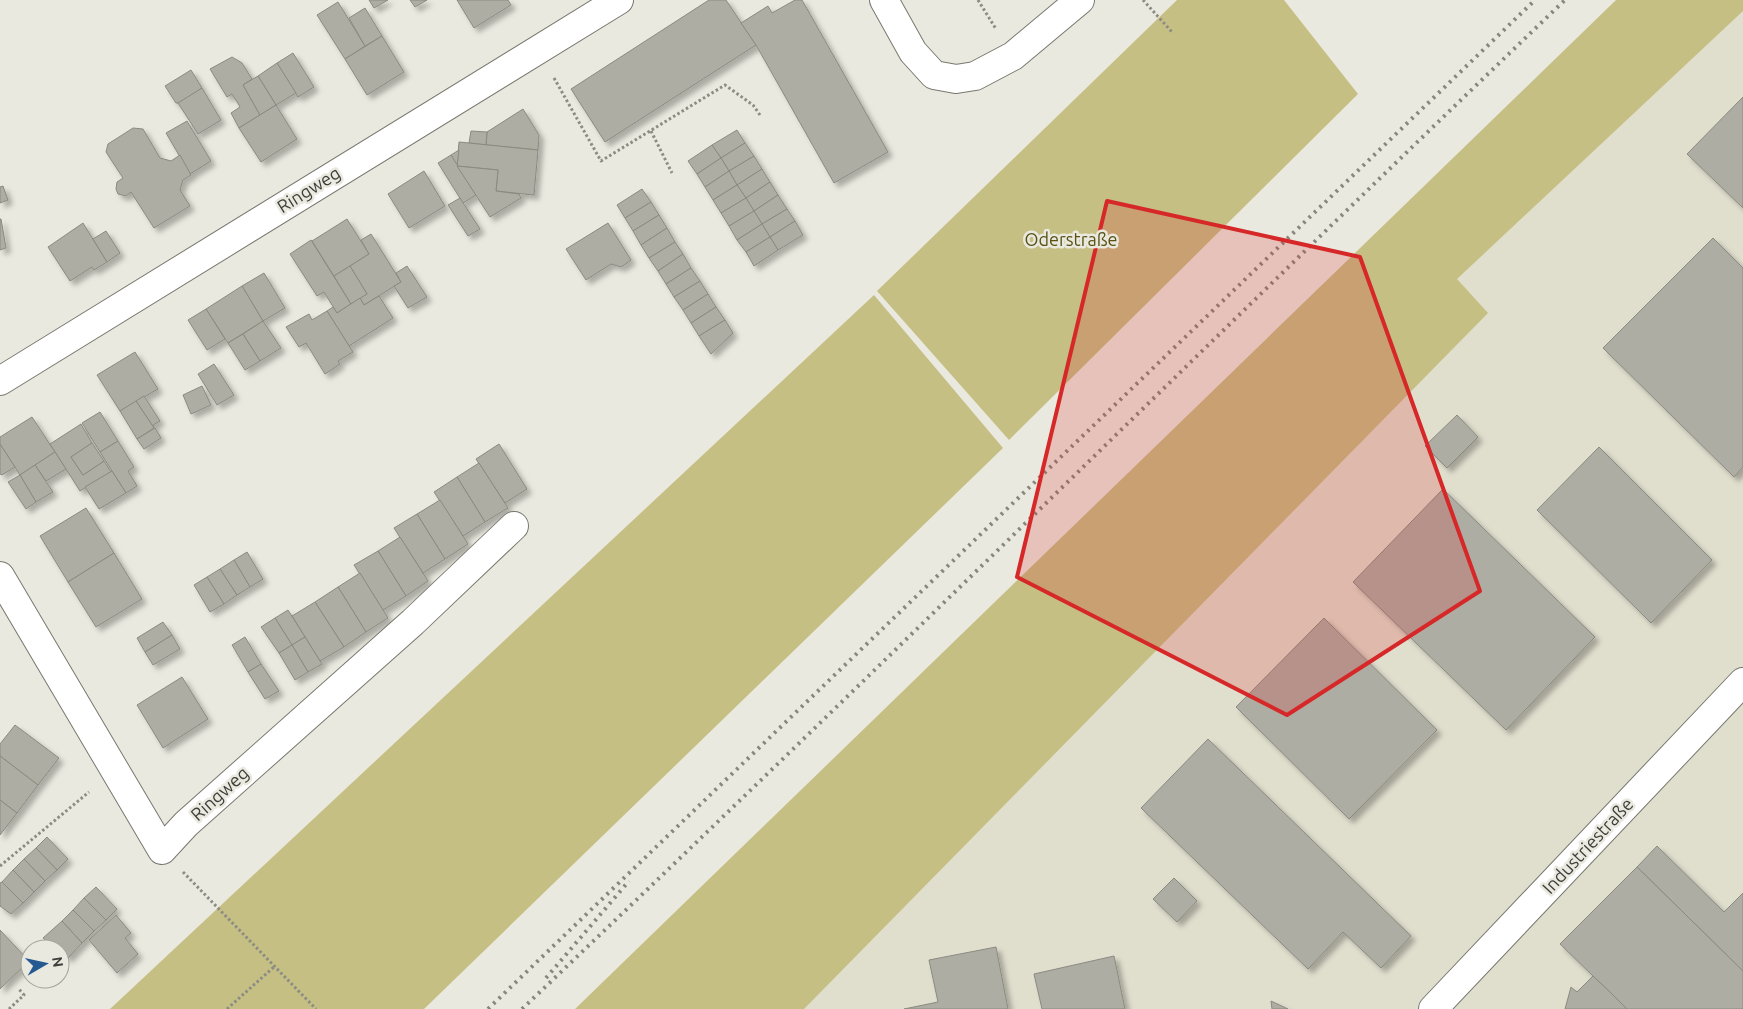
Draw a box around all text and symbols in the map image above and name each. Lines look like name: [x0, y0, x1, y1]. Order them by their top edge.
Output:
street label: Ringweg: [273, 162, 344, 216]
park label: Oderstraße: [1025, 229, 1118, 249]
street label: Ringweg: [186, 762, 252, 824]
street label: Industriestraße: [1538, 793, 1637, 897]
north arrow: [20, 939, 70, 989]
text: N: [49, 956, 67, 968]

